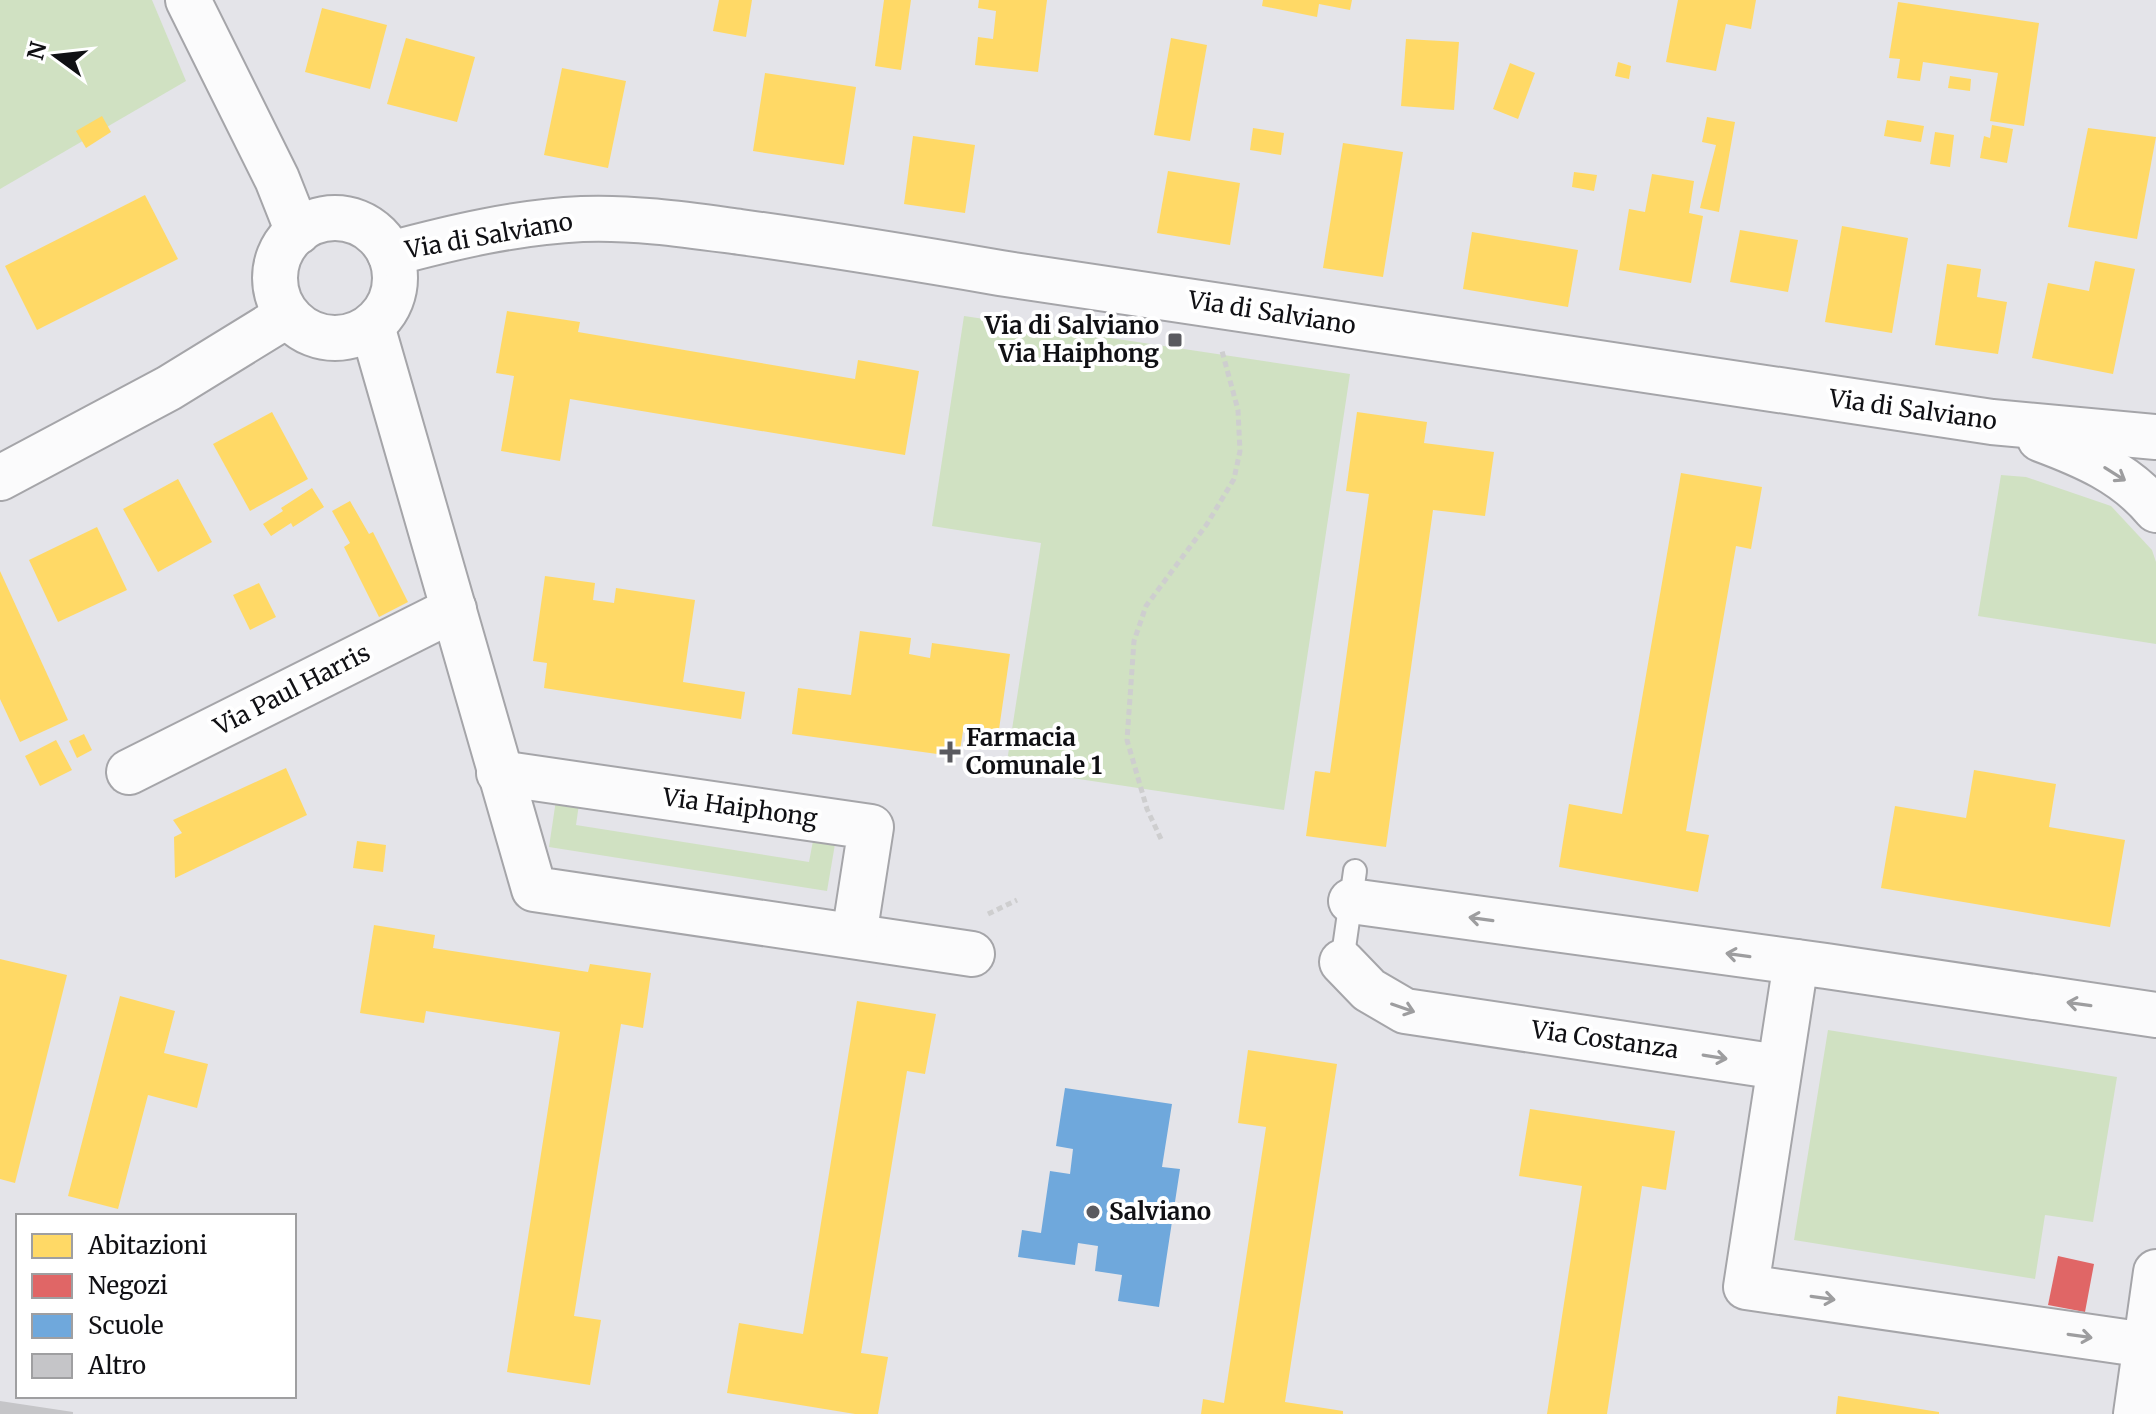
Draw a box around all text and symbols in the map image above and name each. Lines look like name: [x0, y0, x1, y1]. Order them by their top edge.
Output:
north arrow: [16, 16, 96, 96]
text: N: [21, 38, 53, 63]
street label: Via di Salviano: [402, 206, 575, 266]
street label: Via di Salviano: [1185, 284, 1358, 341]
place label: Via di Salviano Via Haiphong: [984, 310, 1159, 369]
marker: Via di Salviano Via Haiphong: [1166, 331, 1184, 349]
street label: Via di Salviano: [1826, 382, 1999, 437]
one-way arrow: [2103, 466, 2126, 482]
street label: Via Paul Harris: [208, 637, 375, 743]
place label: Farmacia Comunale 1: [966, 722, 1102, 781]
marker: Farmacia Comunale 1: [941, 743, 959, 761]
street label: Via Haiphong: [660, 781, 820, 834]
one-way arrow: [1469, 911, 1494, 926]
one-way arrow: [1726, 947, 1752, 962]
one-way arrow: [2067, 996, 2092, 1011]
one-way arrow: [1390, 1001, 1415, 1016]
street label: Via Costanza: [1529, 1014, 1681, 1065]
one-way arrow: [1702, 1050, 1727, 1065]
place label: Salviano: [1109, 1196, 1211, 1227]
marker: Salviano: [1084, 1203, 1102, 1221]
legend: [16, 1214, 296, 1398]
text: Abitazioni: [87, 1230, 207, 1261]
text: Negozi: [88, 1270, 168, 1301]
one-way arrow: [1810, 1291, 1835, 1306]
text: Scuole: [88, 1310, 163, 1341]
one-way arrow: [2067, 1329, 2092, 1344]
text: Altro: [87, 1350, 146, 1381]

